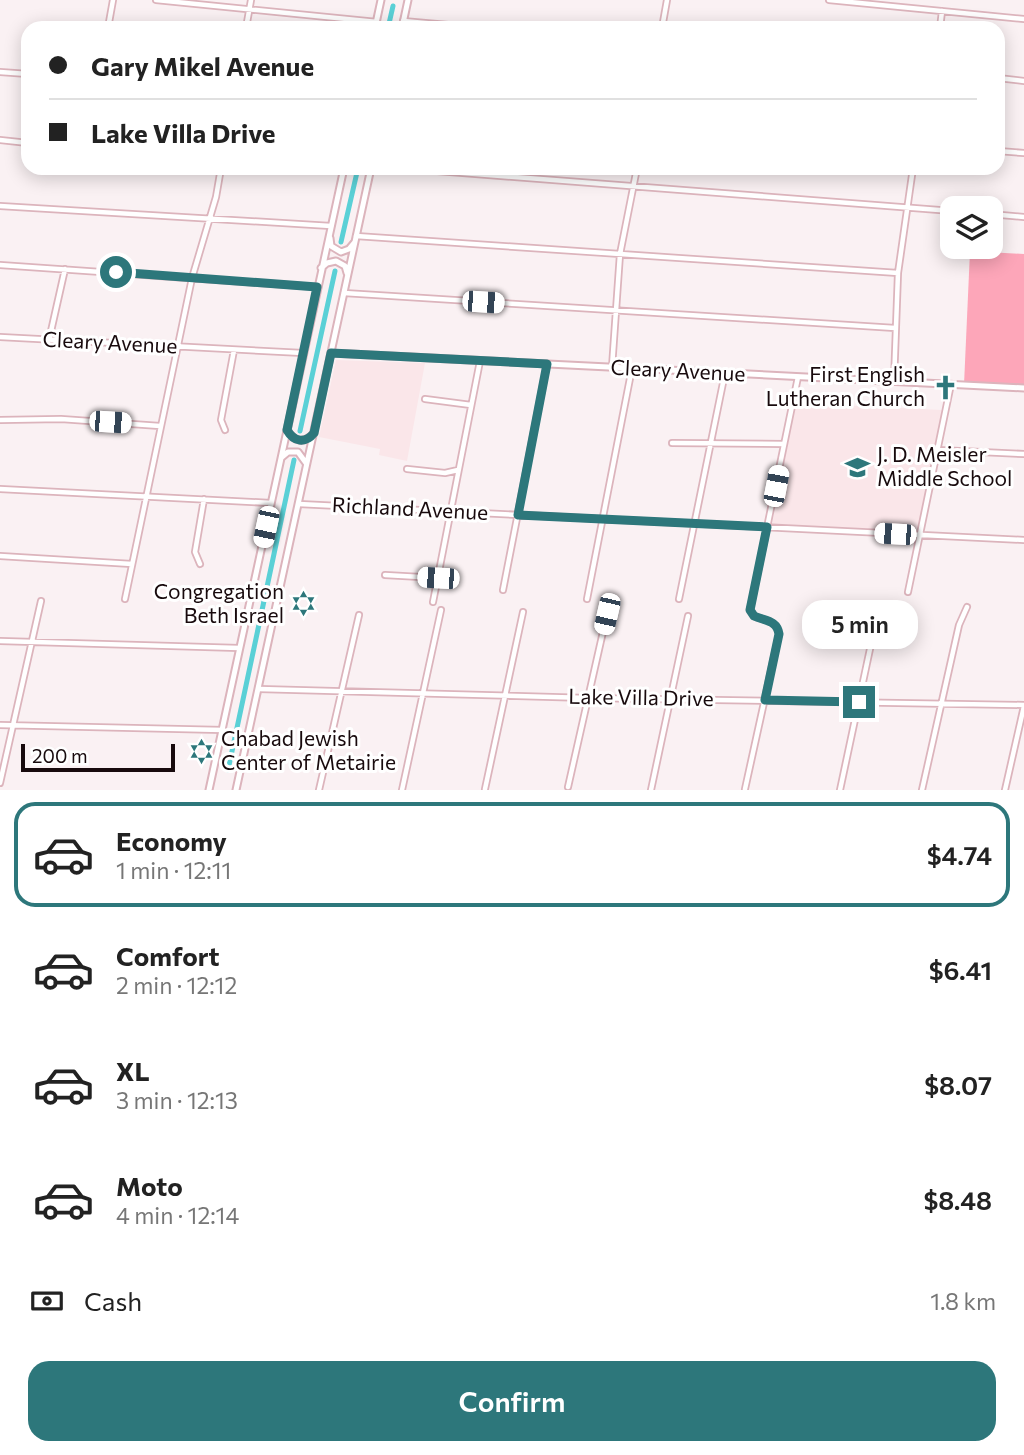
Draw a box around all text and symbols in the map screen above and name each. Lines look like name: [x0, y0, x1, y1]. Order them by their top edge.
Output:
text: Gary Mikel Avenue: [91, 50, 314, 81]
text: Lake Villa Drive: [91, 117, 276, 148]
map controls: [940, 196, 1003, 259]
button: layers: [940, 196, 1003, 259]
route start: [100, 256, 132, 288]
car: [462, 290, 505, 314]
street label: Cleary Avenue: [42, 325, 178, 358]
street label: Cleary Avenue: [610, 353, 746, 386]
place label: First English Lutheran Church: [766, 361, 925, 410]
church icon: First English Lutheran Church: [931, 373, 959, 401]
car: [89, 410, 132, 434]
place label: J. D. Meisler Middle School: [877, 441, 1012, 490]
school or university icon: J. D. Meisler Middle School: [843, 453, 871, 481]
car: [762, 463, 791, 509]
street label: Richland Avenue: [331, 491, 489, 524]
car: [252, 504, 281, 550]
car: [874, 522, 917, 546]
car: [417, 566, 460, 590]
place label: Congregation Beth Israel: [154, 578, 284, 627]
synagogue icon: Congregation Beth Israel: [290, 590, 318, 618]
car: [593, 591, 622, 637]
callout: 5 min: [801, 600, 917, 650]
text: 5 min: [831, 610, 889, 638]
street label: Lake Villa Drive: [568, 683, 714, 710]
route end: [843, 686, 875, 718]
place label: Chabad Jewish Center of Metairie: [221, 725, 396, 774]
synagogue icon: Chabad Jewish Center of Metairie: [187, 737, 215, 765]
scale bar: [21, 741, 175, 773]
text: 200 m: [32, 744, 88, 767]
icon: car: [32, 823, 95, 886]
text: Economy: [116, 825, 227, 856]
text: $4.74: [927, 839, 992, 870]
text: 1 min · 12:11: [116, 856, 231, 884]
icon: car: [32, 938, 95, 1001]
text: Comfort: [116, 940, 219, 971]
text: $6.41: [929, 954, 992, 985]
text: 2 min · 12:12: [116, 971, 237, 999]
icon: car: [32, 1053, 95, 1116]
text: XL: [116, 1055, 150, 1086]
text: $8.07: [924, 1069, 992, 1100]
text: 3 min · 12:13: [116, 1086, 238, 1114]
icon: car: [32, 1168, 95, 1231]
text: Moto: [116, 1170, 183, 1201]
text: $8.48: [923, 1184, 992, 1215]
text: 4 min · 12:14: [116, 1201, 239, 1229]
icon: cash: [28, 1282, 66, 1320]
text: Cash: [84, 1285, 142, 1316]
text: 1.8 km: [930, 1287, 996, 1315]
button: Confirm: [28, 1361, 996, 1441]

